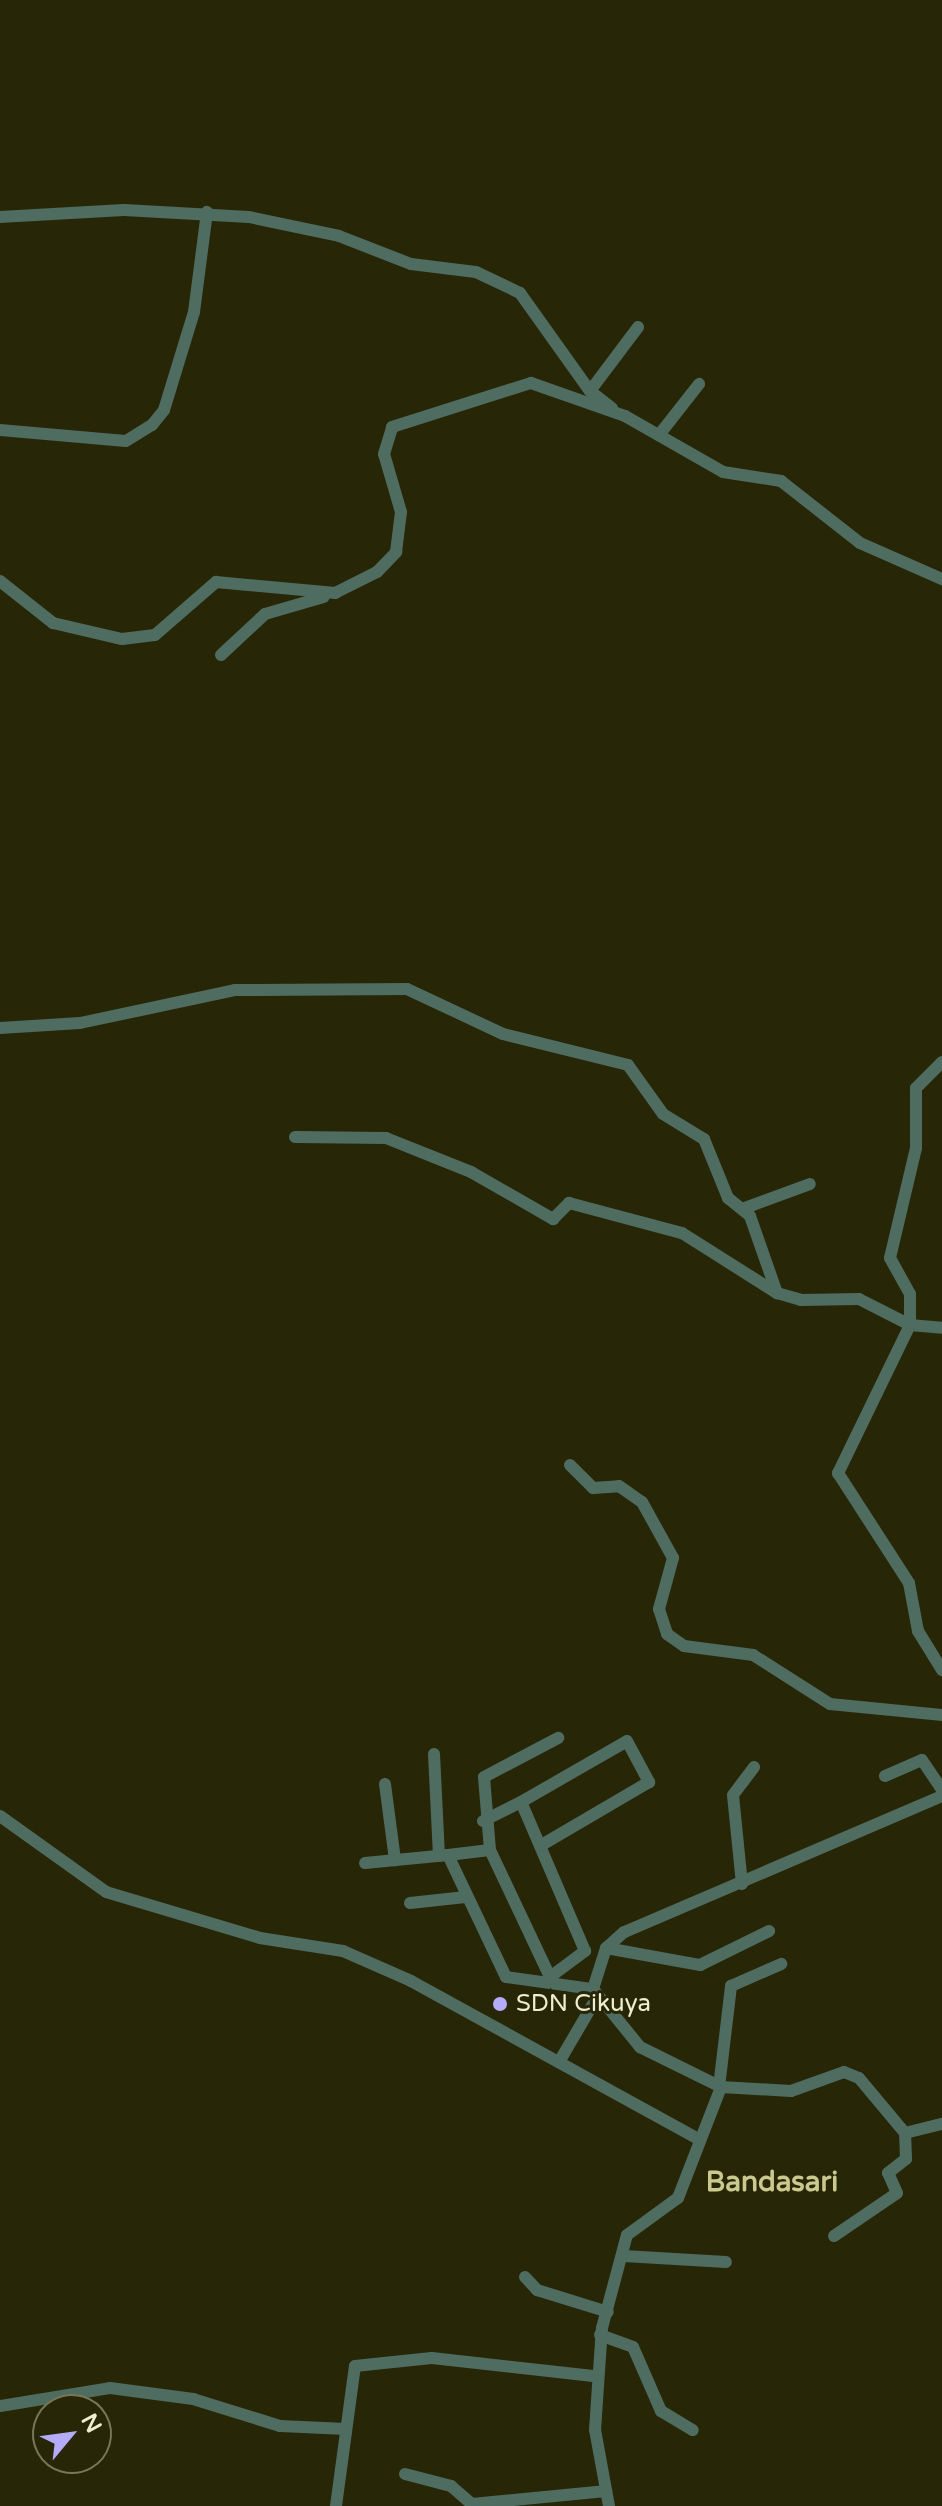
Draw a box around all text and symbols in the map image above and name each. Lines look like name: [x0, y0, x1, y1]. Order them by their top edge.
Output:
place label: SDN Cikuya: [516, 1990, 651, 2018]
marker: SDN Cikuya: [491, 1995, 509, 2013]
district label: Bandasari: [706, 2165, 838, 2199]
north arrow: [32, 2394, 112, 2474]
text: N: [76, 2409, 107, 2437]

